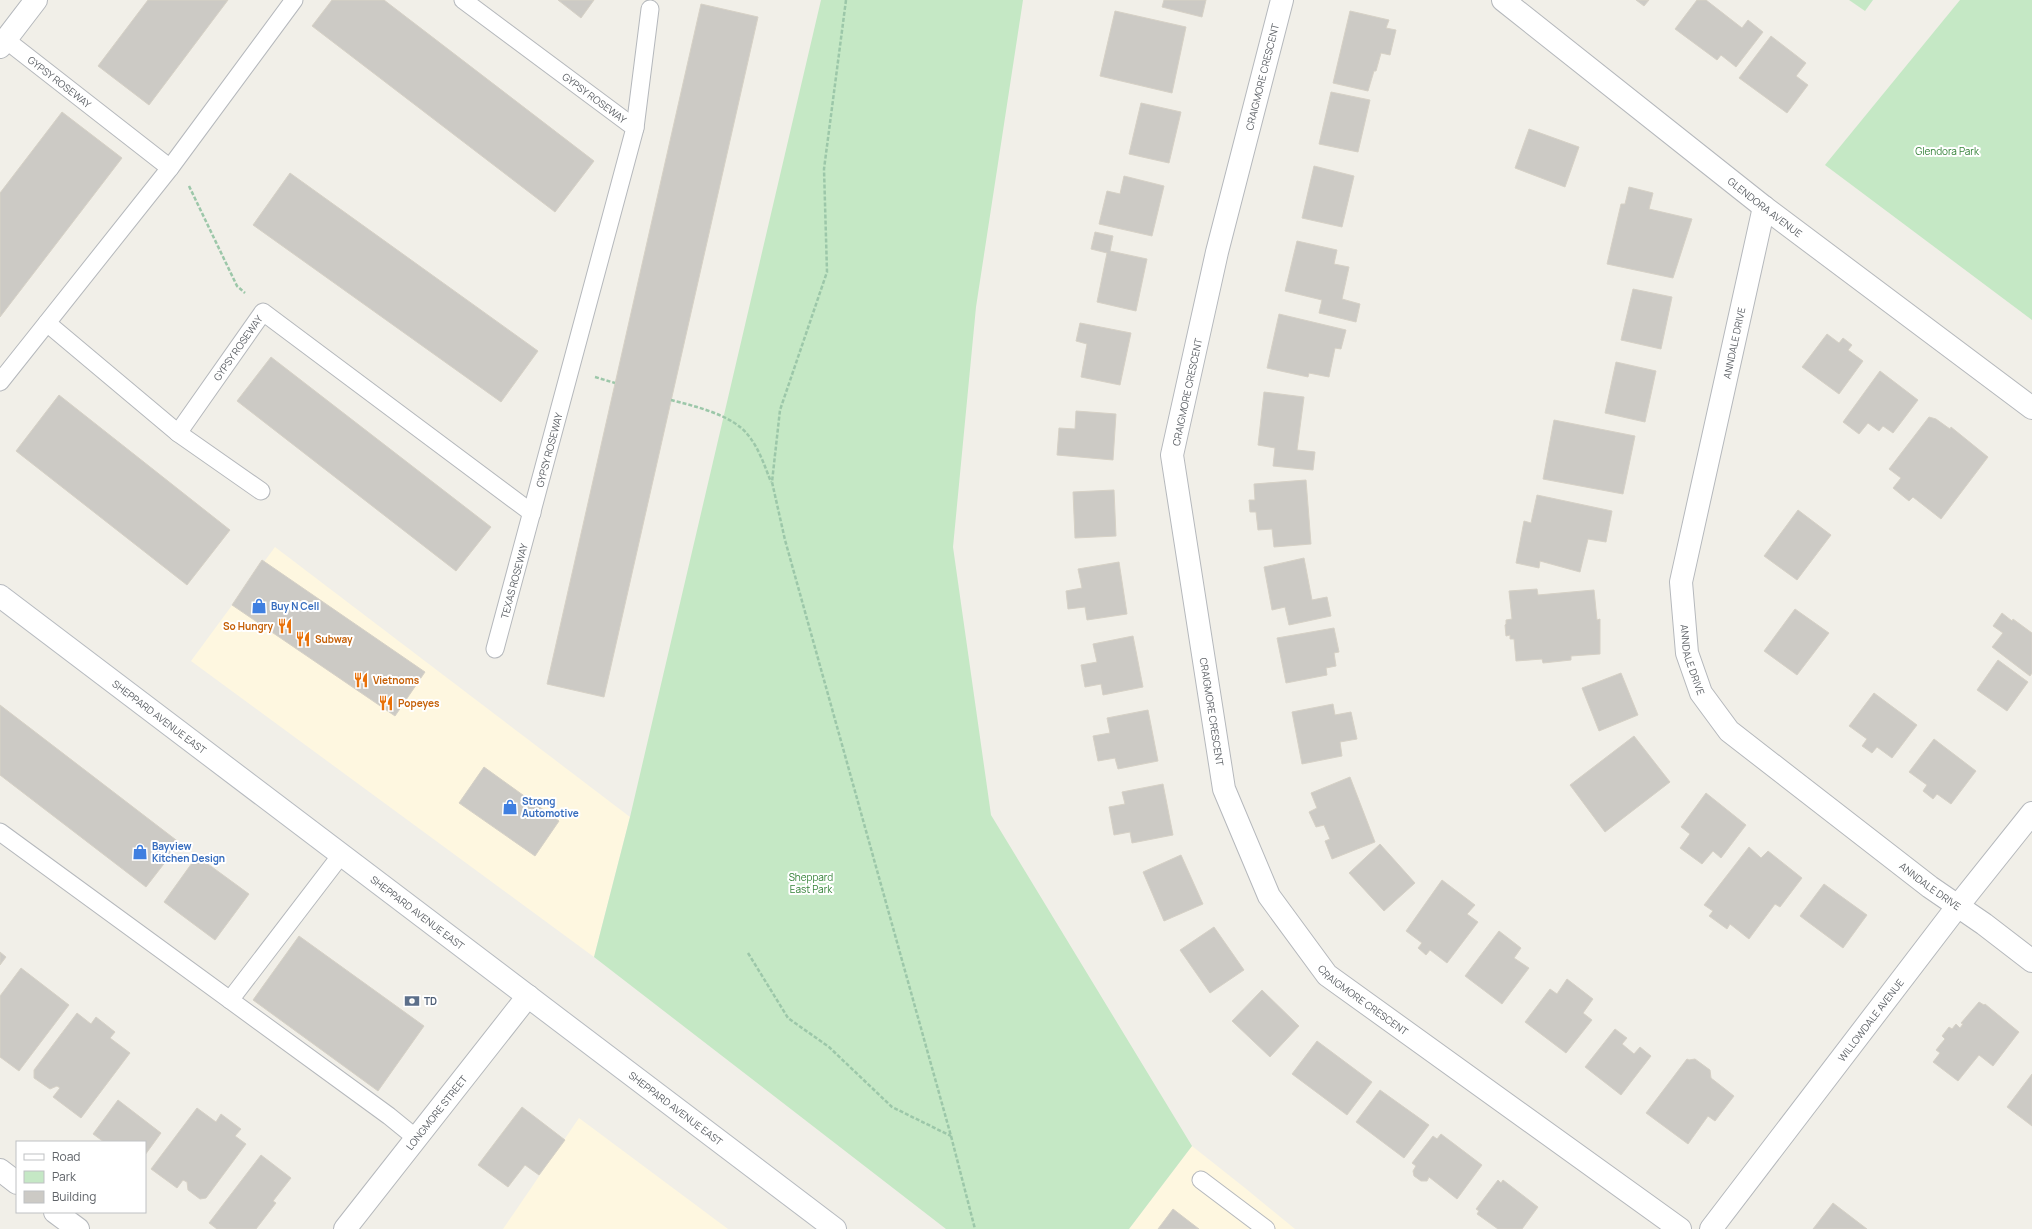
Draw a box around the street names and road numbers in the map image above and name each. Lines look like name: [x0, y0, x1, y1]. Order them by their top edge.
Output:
street label: CRAIGMORE CRESCENT: [1242, 22, 1282, 132]
street label: GYPSY ROSEWAY: [25, 53, 95, 111]
street label: GYPSY ROSEWAY: [560, 69, 630, 127]
street label: GLENDORA AVENUE: [1725, 174, 1805, 240]
street label: ANNDALE DRIVE: [1720, 306, 1748, 380]
street label: GYPSY ROSEWAY: [210, 312, 266, 383]
street label: CRAIGMORE CRESCENT: [1169, 337, 1205, 447]
street label: GYPSY ROSEWAY: [532, 411, 566, 489]
street label: TEXAS ROSEWAY: [497, 541, 531, 620]
street label: ANNDALE DRIVE: [1678, 624, 1708, 697]
street label: CRAIGMORE CRESCENT: [1197, 656, 1227, 767]
street label: SHEPPARD AVENUE EAST: [109, 677, 209, 757]
street label: ANNDALE DRIVE: [1897, 859, 1964, 913]
street label: SHEPPARD AVENUE EAST: [368, 872, 468, 953]
street label: CRAIGMORE CRESCENT: [1315, 962, 1411, 1038]
street label: WILLOWDALE AVENUE: [1835, 976, 1907, 1064]
street label: SHEPPARD AVENUE EAST: [626, 1068, 726, 1149]
street label: LONGMORE STREET: [403, 1072, 470, 1153]

